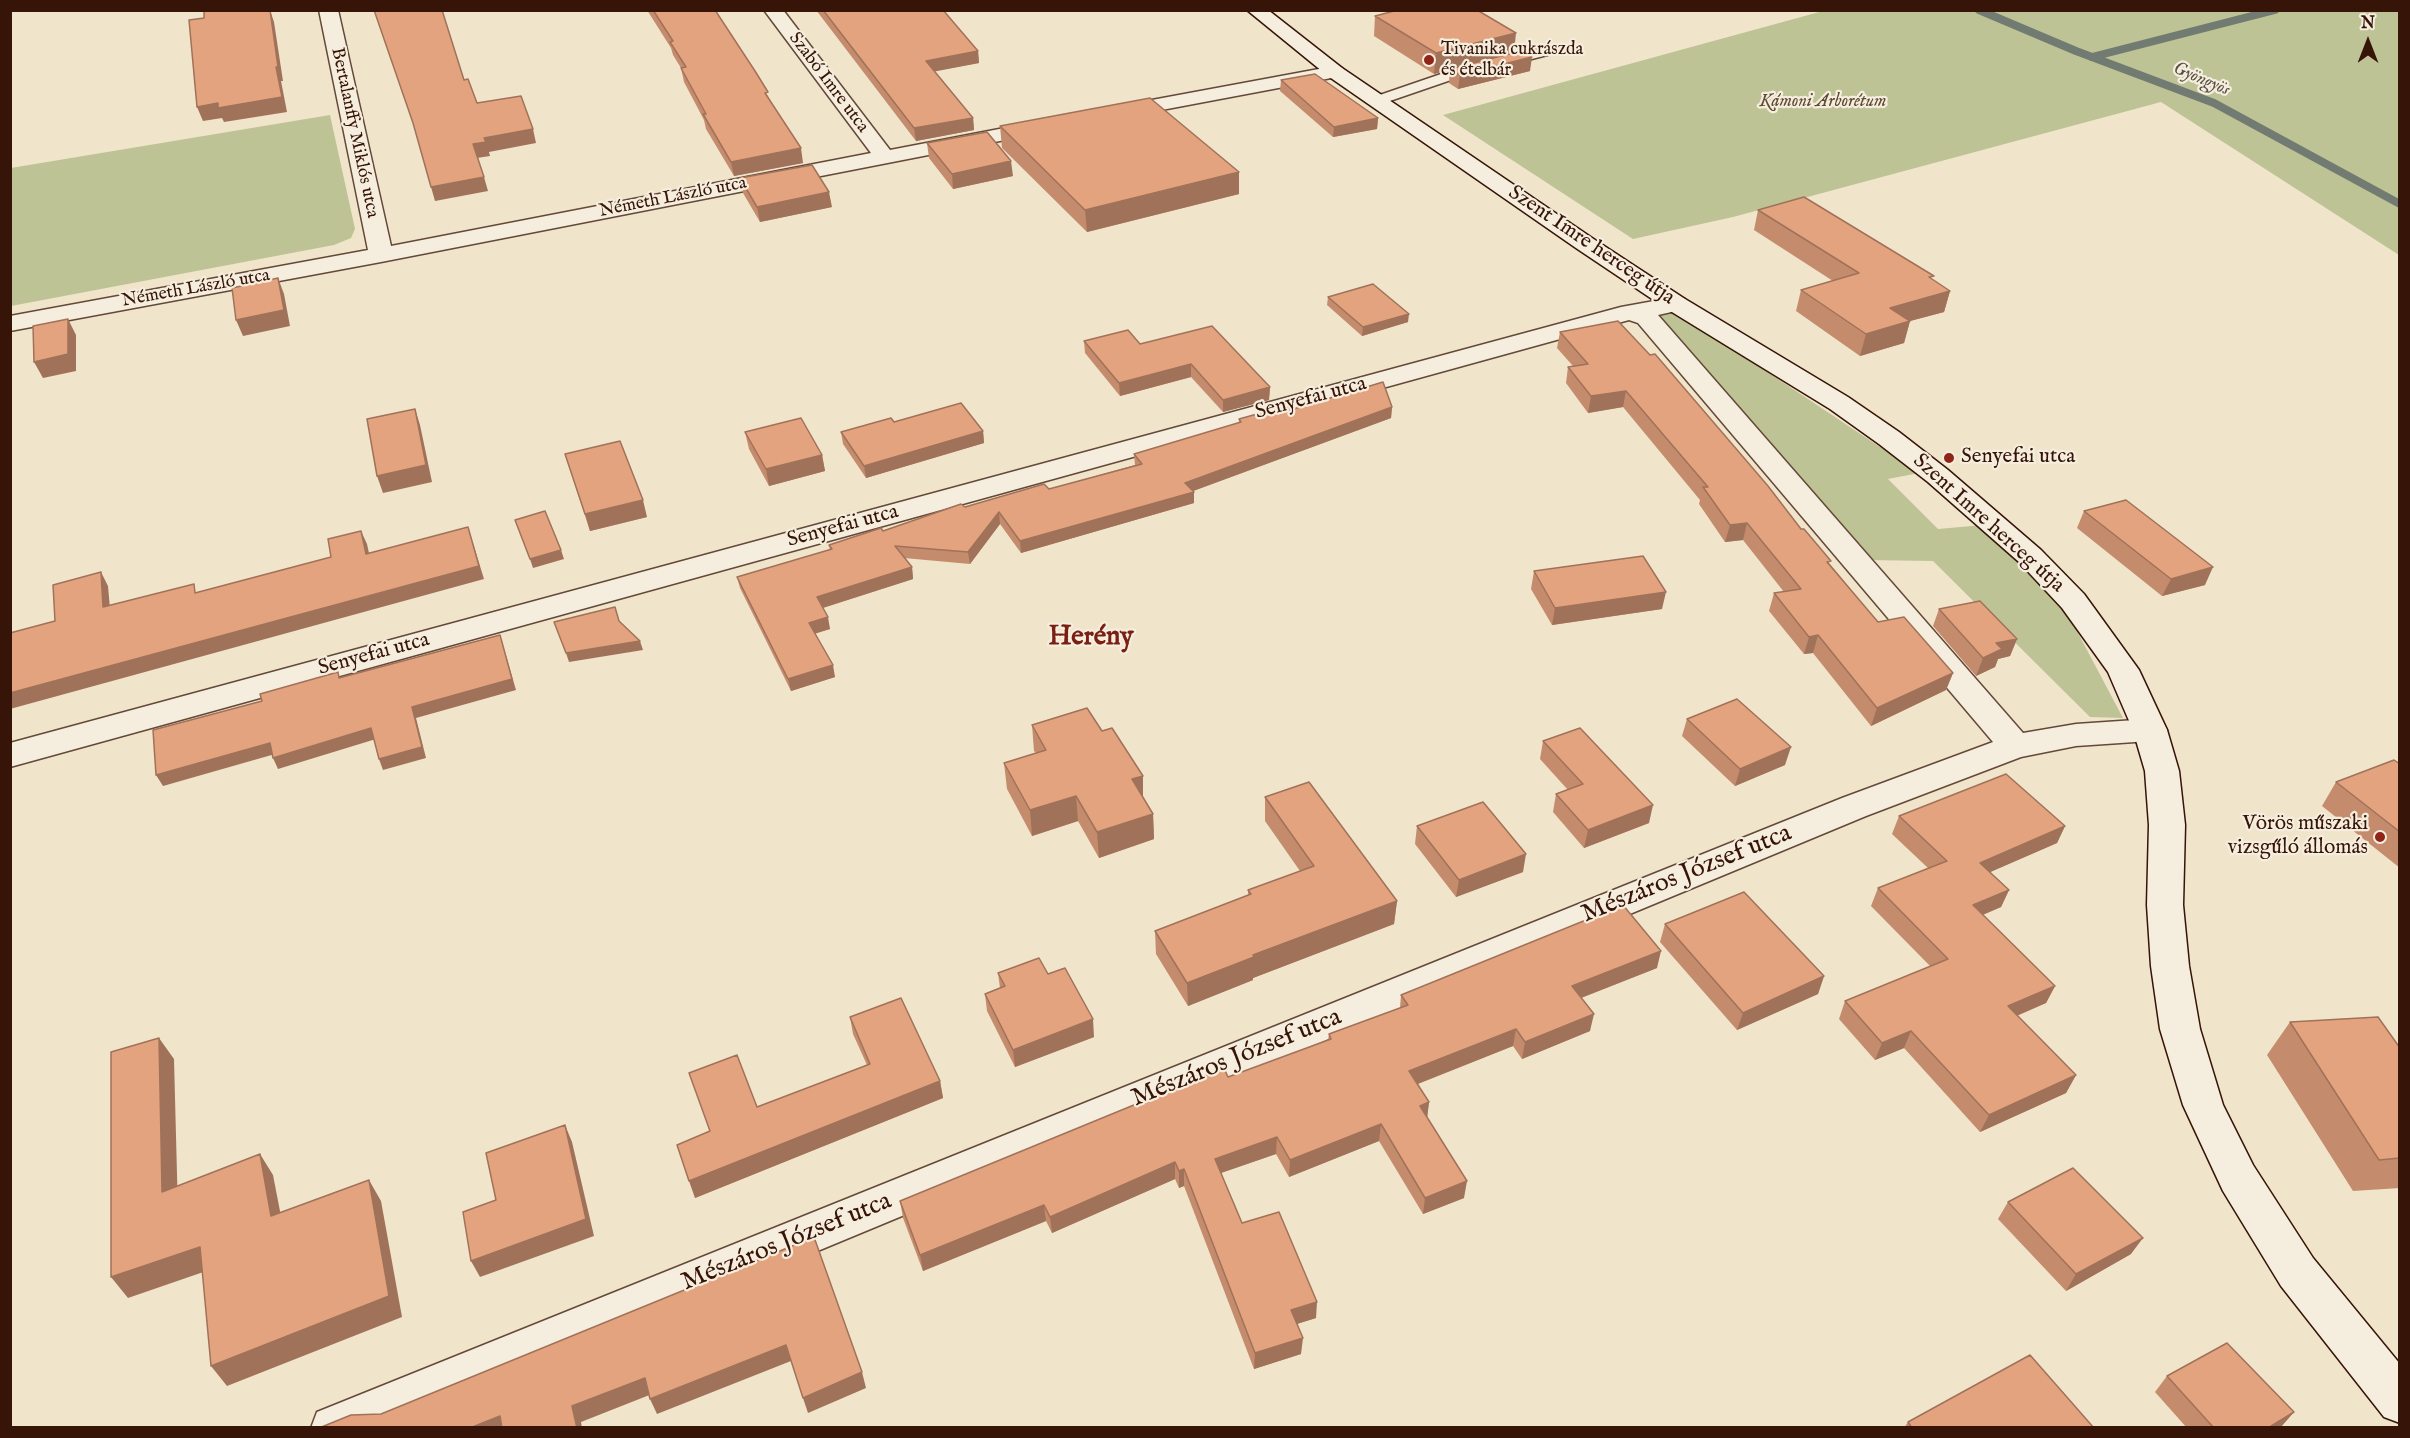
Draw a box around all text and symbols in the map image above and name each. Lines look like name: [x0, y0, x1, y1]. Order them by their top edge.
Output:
north arrow: [2338, 12, 2398, 72]
text: N: [2361, 14, 2375, 34]
street label: Szabó Imre utca: [783, 29, 873, 137]
place label: Tivanika cukrászda és ételbár: [1441, 39, 1583, 82]
street label: Bertalanffy Miklós utca: [325, 46, 383, 220]
marker: Tivanika cukrászda és ételbár: [1422, 53, 1436, 67]
water label: Gyöngyös: [2169, 58, 2233, 102]
park label: Kámoni Arborétum: [1760, 91, 1886, 113]
street label: Németh László utca: [597, 173, 749, 223]
street label: Szent Imre herceg útja: [1503, 181, 1679, 311]
street label: Németh László utca: [120, 265, 272, 313]
street label: Senyefai utca: [1253, 372, 1369, 426]
place label: Senyefai utca: [1961, 445, 2075, 471]
street label: Szent Imre herceg útja: [1907, 449, 2069, 599]
marker: Senyefai utca: [1942, 451, 1956, 465]
street label: Senyefai utca: [785, 500, 901, 554]
district label: Herény: [1049, 622, 1133, 654]
street label: Senyefai utca: [316, 628, 432, 682]
place label: Vörös műszaki vizsgűló állomás: [2228, 812, 2368, 862]
street label: Mészáros József utca: [1577, 819, 1797, 931]
marker: Vörös műszaki vizsgűló állomás: [2373, 830, 2387, 844]
street label: Mészáros József utca: [1127, 1003, 1347, 1115]
street label: Mészáros József utca: [677, 1187, 897, 1299]

